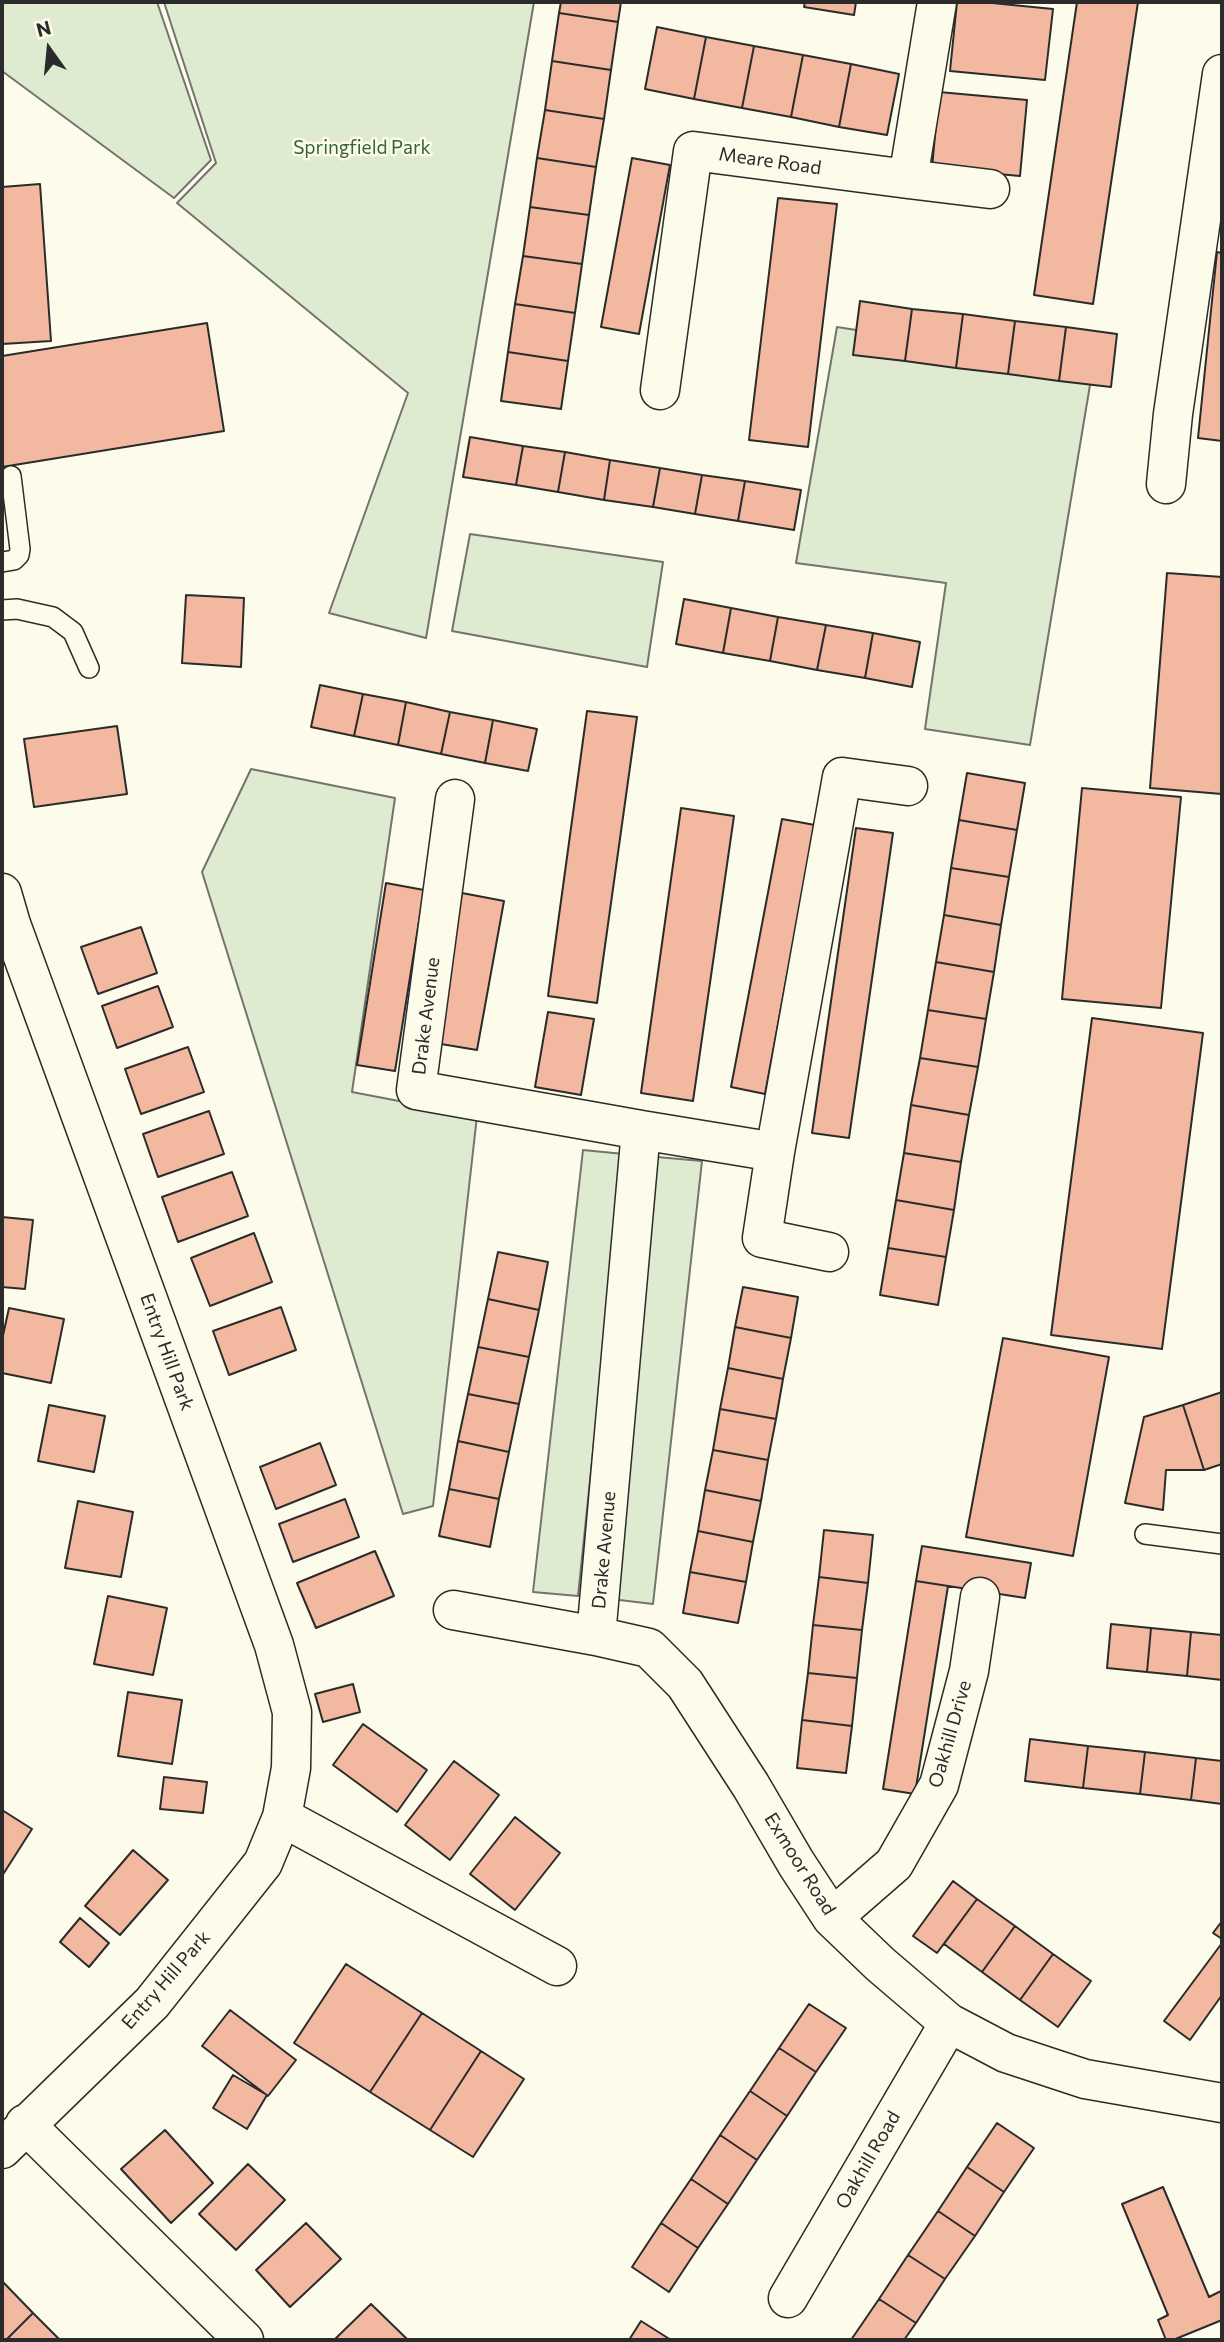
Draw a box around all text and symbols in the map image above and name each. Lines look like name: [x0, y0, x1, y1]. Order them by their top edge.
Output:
north arrow: [14, 14, 84, 84]
text: N: [34, 15, 53, 41]
park label: Springfield Park: [293, 137, 431, 159]
street label: Meare Road: [717, 143, 823, 179]
street label: Drake Avenue: [407, 956, 445, 1076]
street label: Entry Hill Park: [135, 1290, 199, 1414]
street label: Drake Avenue: [587, 1490, 621, 1610]
street label: Oakhill Drive: [924, 1678, 976, 1790]
street label: Exmoor Road: [760, 1809, 840, 1919]
street label: Entry Hill Park: [117, 1926, 215, 2034]
street label: Oakhill Road: [831, 2107, 905, 2213]

